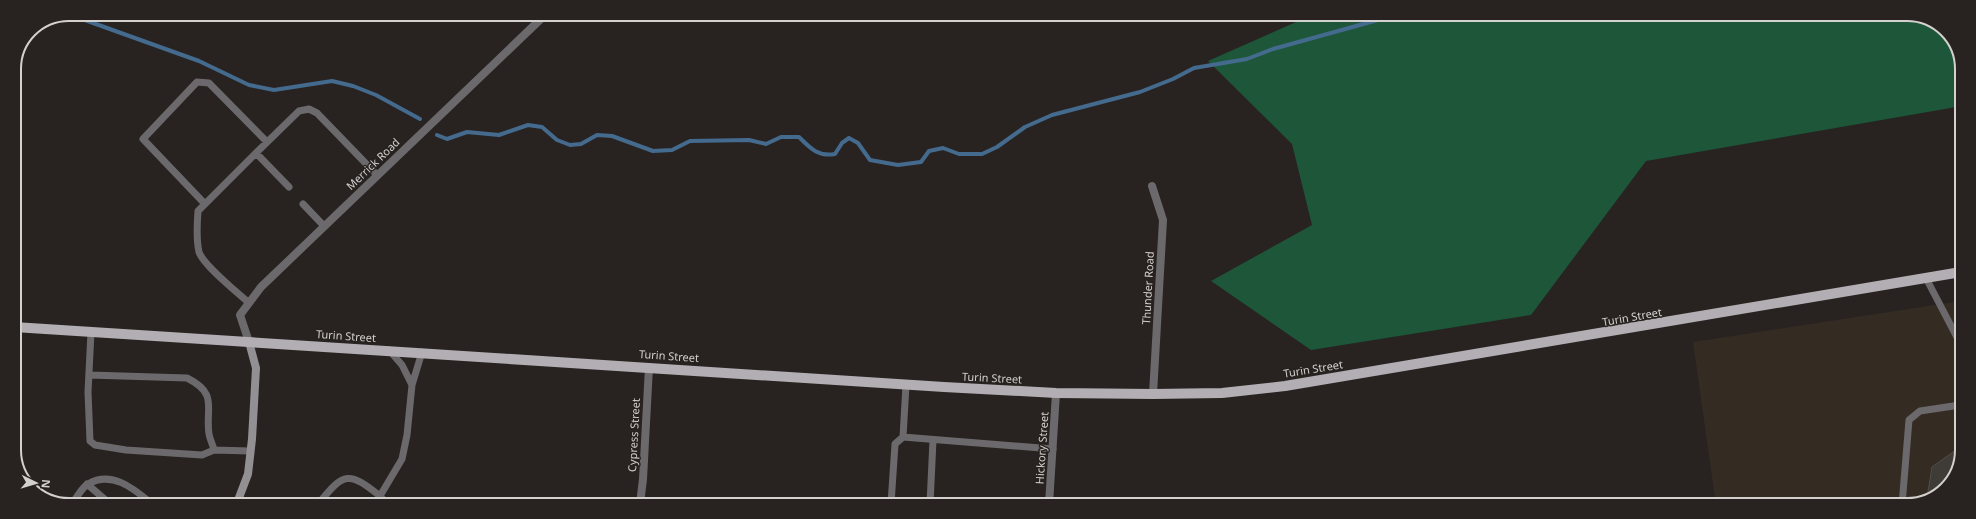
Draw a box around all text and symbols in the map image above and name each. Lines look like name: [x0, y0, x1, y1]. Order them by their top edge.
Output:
street label: Merrick Road: [343, 134, 403, 193]
street label: Thunder Road: [1138, 251, 1157, 325]
street label: Turin Street: [1601, 304, 1663, 329]
street label: Turin Street: [316, 326, 377, 345]
street label: Turin Street: [639, 346, 700, 365]
street label: Turin Street: [1282, 356, 1344, 381]
street label: Turin Street: [962, 368, 1022, 387]
street label: Cypress Street: [624, 398, 643, 472]
street label: Hickory Street: [1031, 411, 1052, 485]
north arrow: [16, 463, 56, 503]
text: N: [39, 479, 54, 489]

